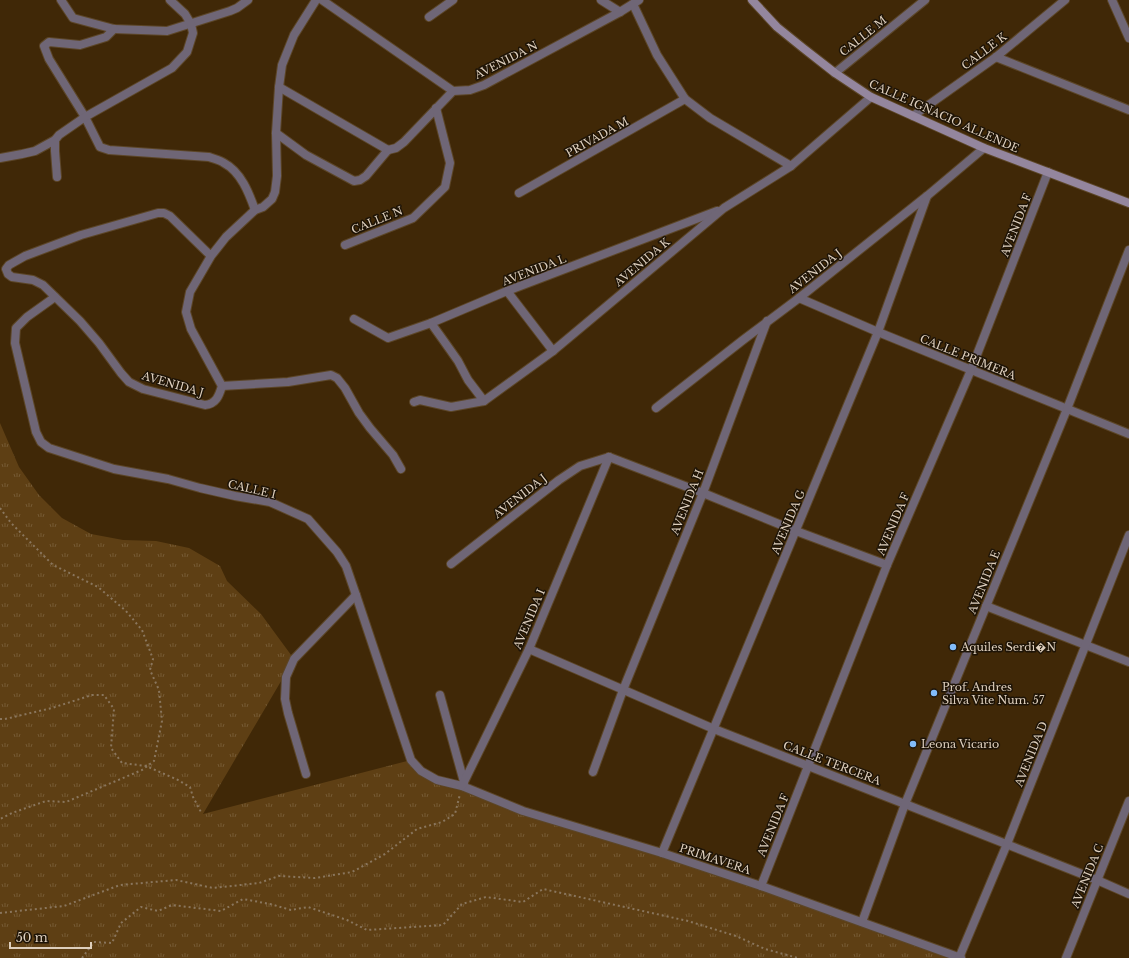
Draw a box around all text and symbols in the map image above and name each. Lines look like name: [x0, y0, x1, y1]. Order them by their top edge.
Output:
street label: CALLE M: [837, 13, 889, 59]
street label: CALLE K: [959, 29, 1010, 73]
street label: AVENIDA N: [471, 38, 540, 82]
street label: CALLE IGNACIO ALLENDE: [867, 76, 1021, 156]
street label: PRIVADA M: [563, 114, 631, 160]
street label: AVENIDA F: [997, 191, 1035, 260]
street label: CALLE N: [349, 203, 405, 237]
street label: AVENIDA K: [611, 235, 673, 290]
street label: AVENIDA J: [785, 246, 844, 297]
street label: AVENIDA L: [499, 251, 568, 289]
street label: CALLE PRIMERA: [918, 331, 1019, 383]
street label: AVENIDA J: [139, 368, 206, 400]
street label: AVENIDA H: [667, 467, 707, 538]
street label: AVENIDA J: [490, 471, 549, 522]
street label: CALLE I: [227, 477, 278, 501]
street label: AVENIDA G: [768, 487, 808, 557]
street label: AVENIDA F: [873, 490, 913, 558]
street label: AVENIDA E: [965, 548, 1003, 617]
street label: AVENIDA I: [510, 586, 548, 652]
place label: Aquiles Serdi�N: [960, 640, 1056, 654]
marker: Aquiles Serdi�N: [948, 642, 958, 652]
place label: Prof. Andres Silva Vite Num. 57: [942, 680, 1045, 707]
marker: Prof. Andres Silva Vite Num. 57: [929, 688, 939, 698]
street label: AVENIDA D: [1011, 719, 1051, 790]
place label: Leona Vicario: [921, 737, 999, 751]
street label: CALLE TERCERA: [781, 738, 883, 788]
marker: Leona Vicario: [908, 739, 918, 749]
street label: AVENIDA F: [754, 791, 792, 859]
street label: PRIMAVERA: [678, 841, 753, 877]
street label: AVENIDA C: [1067, 842, 1106, 911]
scale bar: [10, 924, 91, 950]
text: 50 m: [16, 930, 48, 945]

